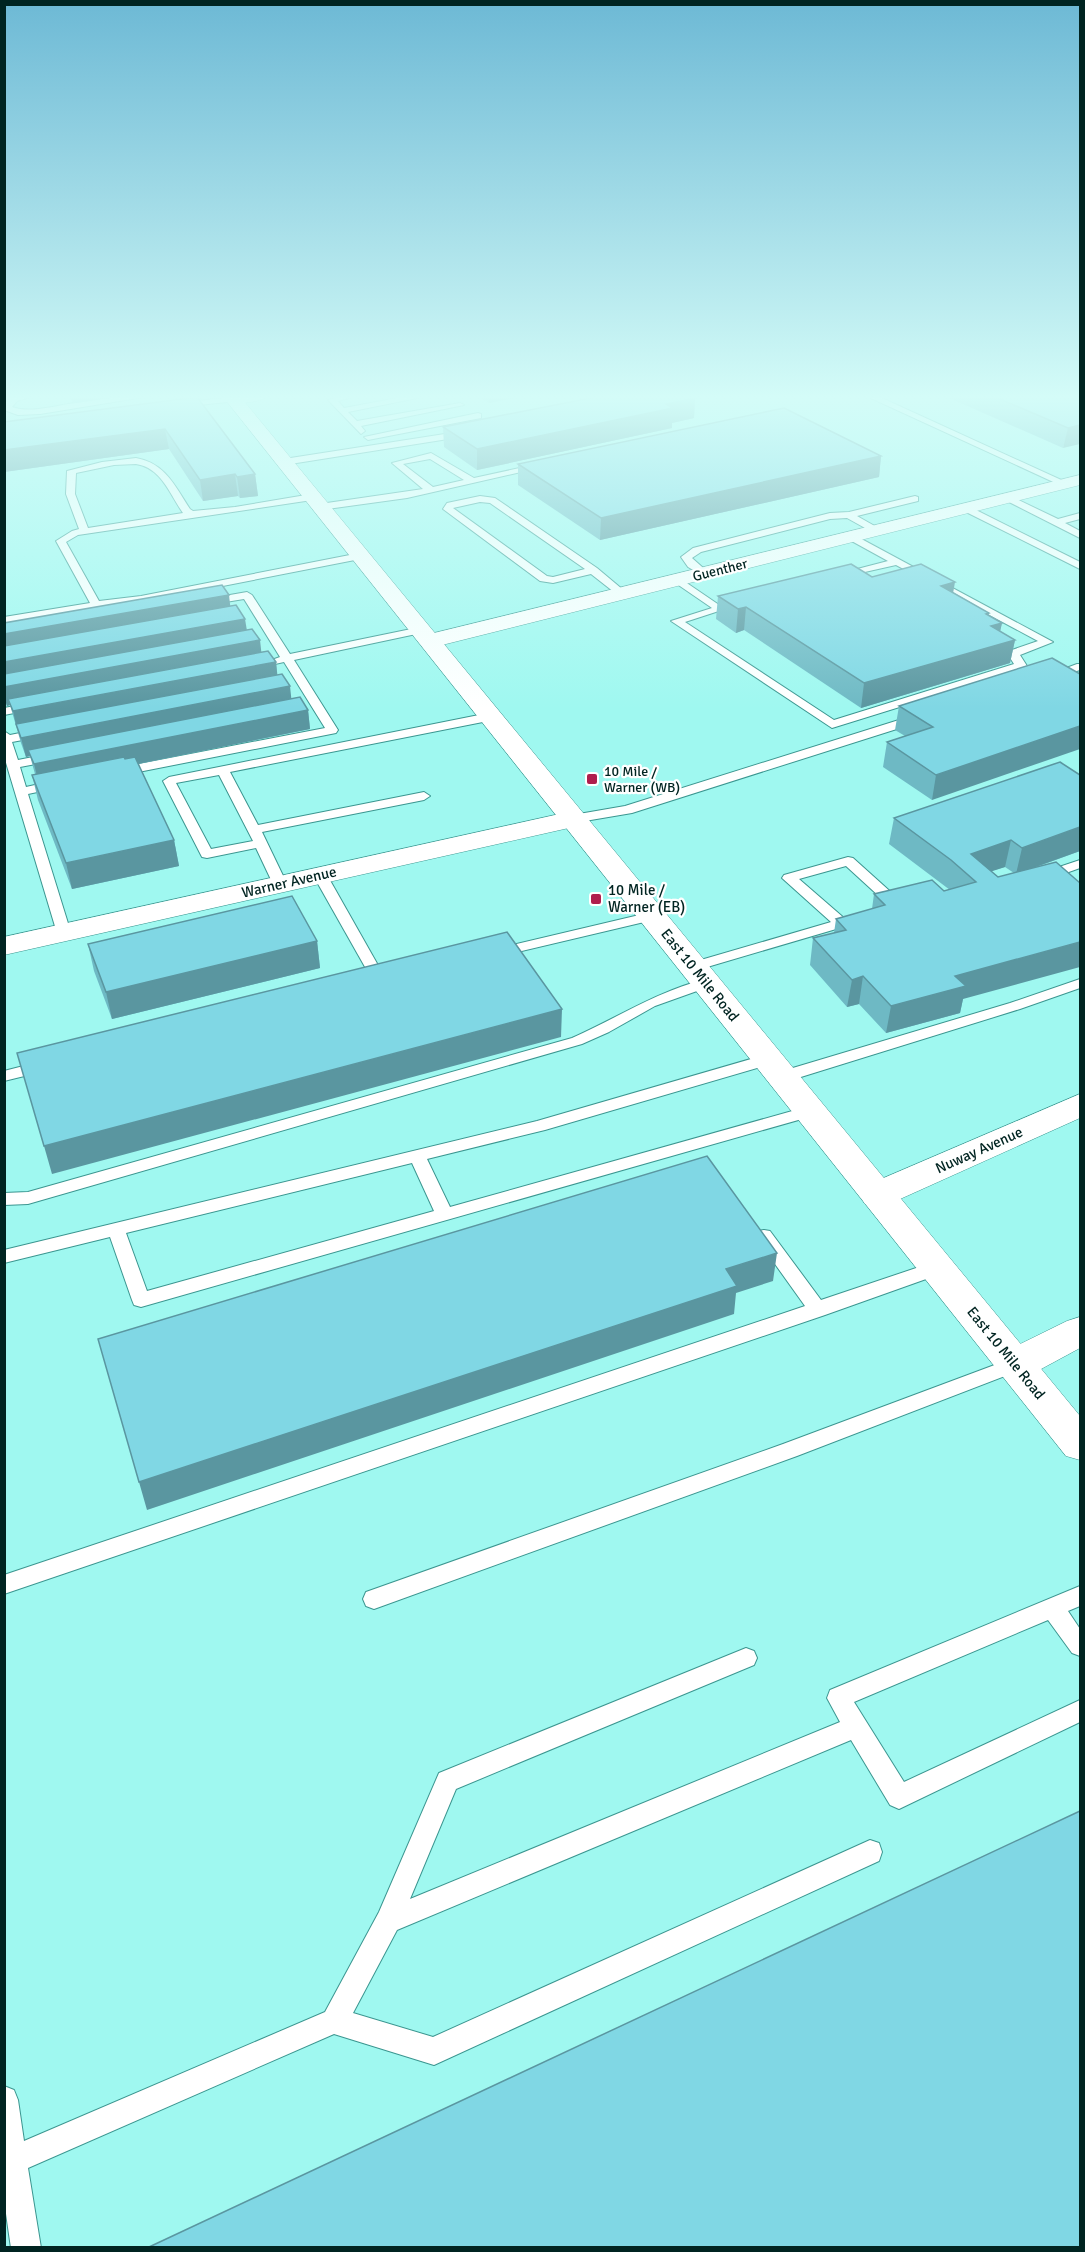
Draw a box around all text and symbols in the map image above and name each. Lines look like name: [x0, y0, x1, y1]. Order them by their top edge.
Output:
street label: Guenther: [691, 555, 750, 585]
place label: 10 Mile / Warner (WB): [604, 763, 680, 796]
marker: 10 Mile / Warner (WB): [585, 772, 599, 786]
street label: Warner Avenue: [240, 862, 338, 902]
place label: 10 Mile / Warner (EB): [608, 881, 685, 916]
marker: 10 Mile / Warner (EB): [589, 892, 603, 906]
street label: East 10 Mile Road: [657, 925, 743, 1025]
street label: Nuway Avenue: [933, 1123, 1025, 1177]
street label: East 10 Mile Road: [963, 1303, 1049, 1403]

